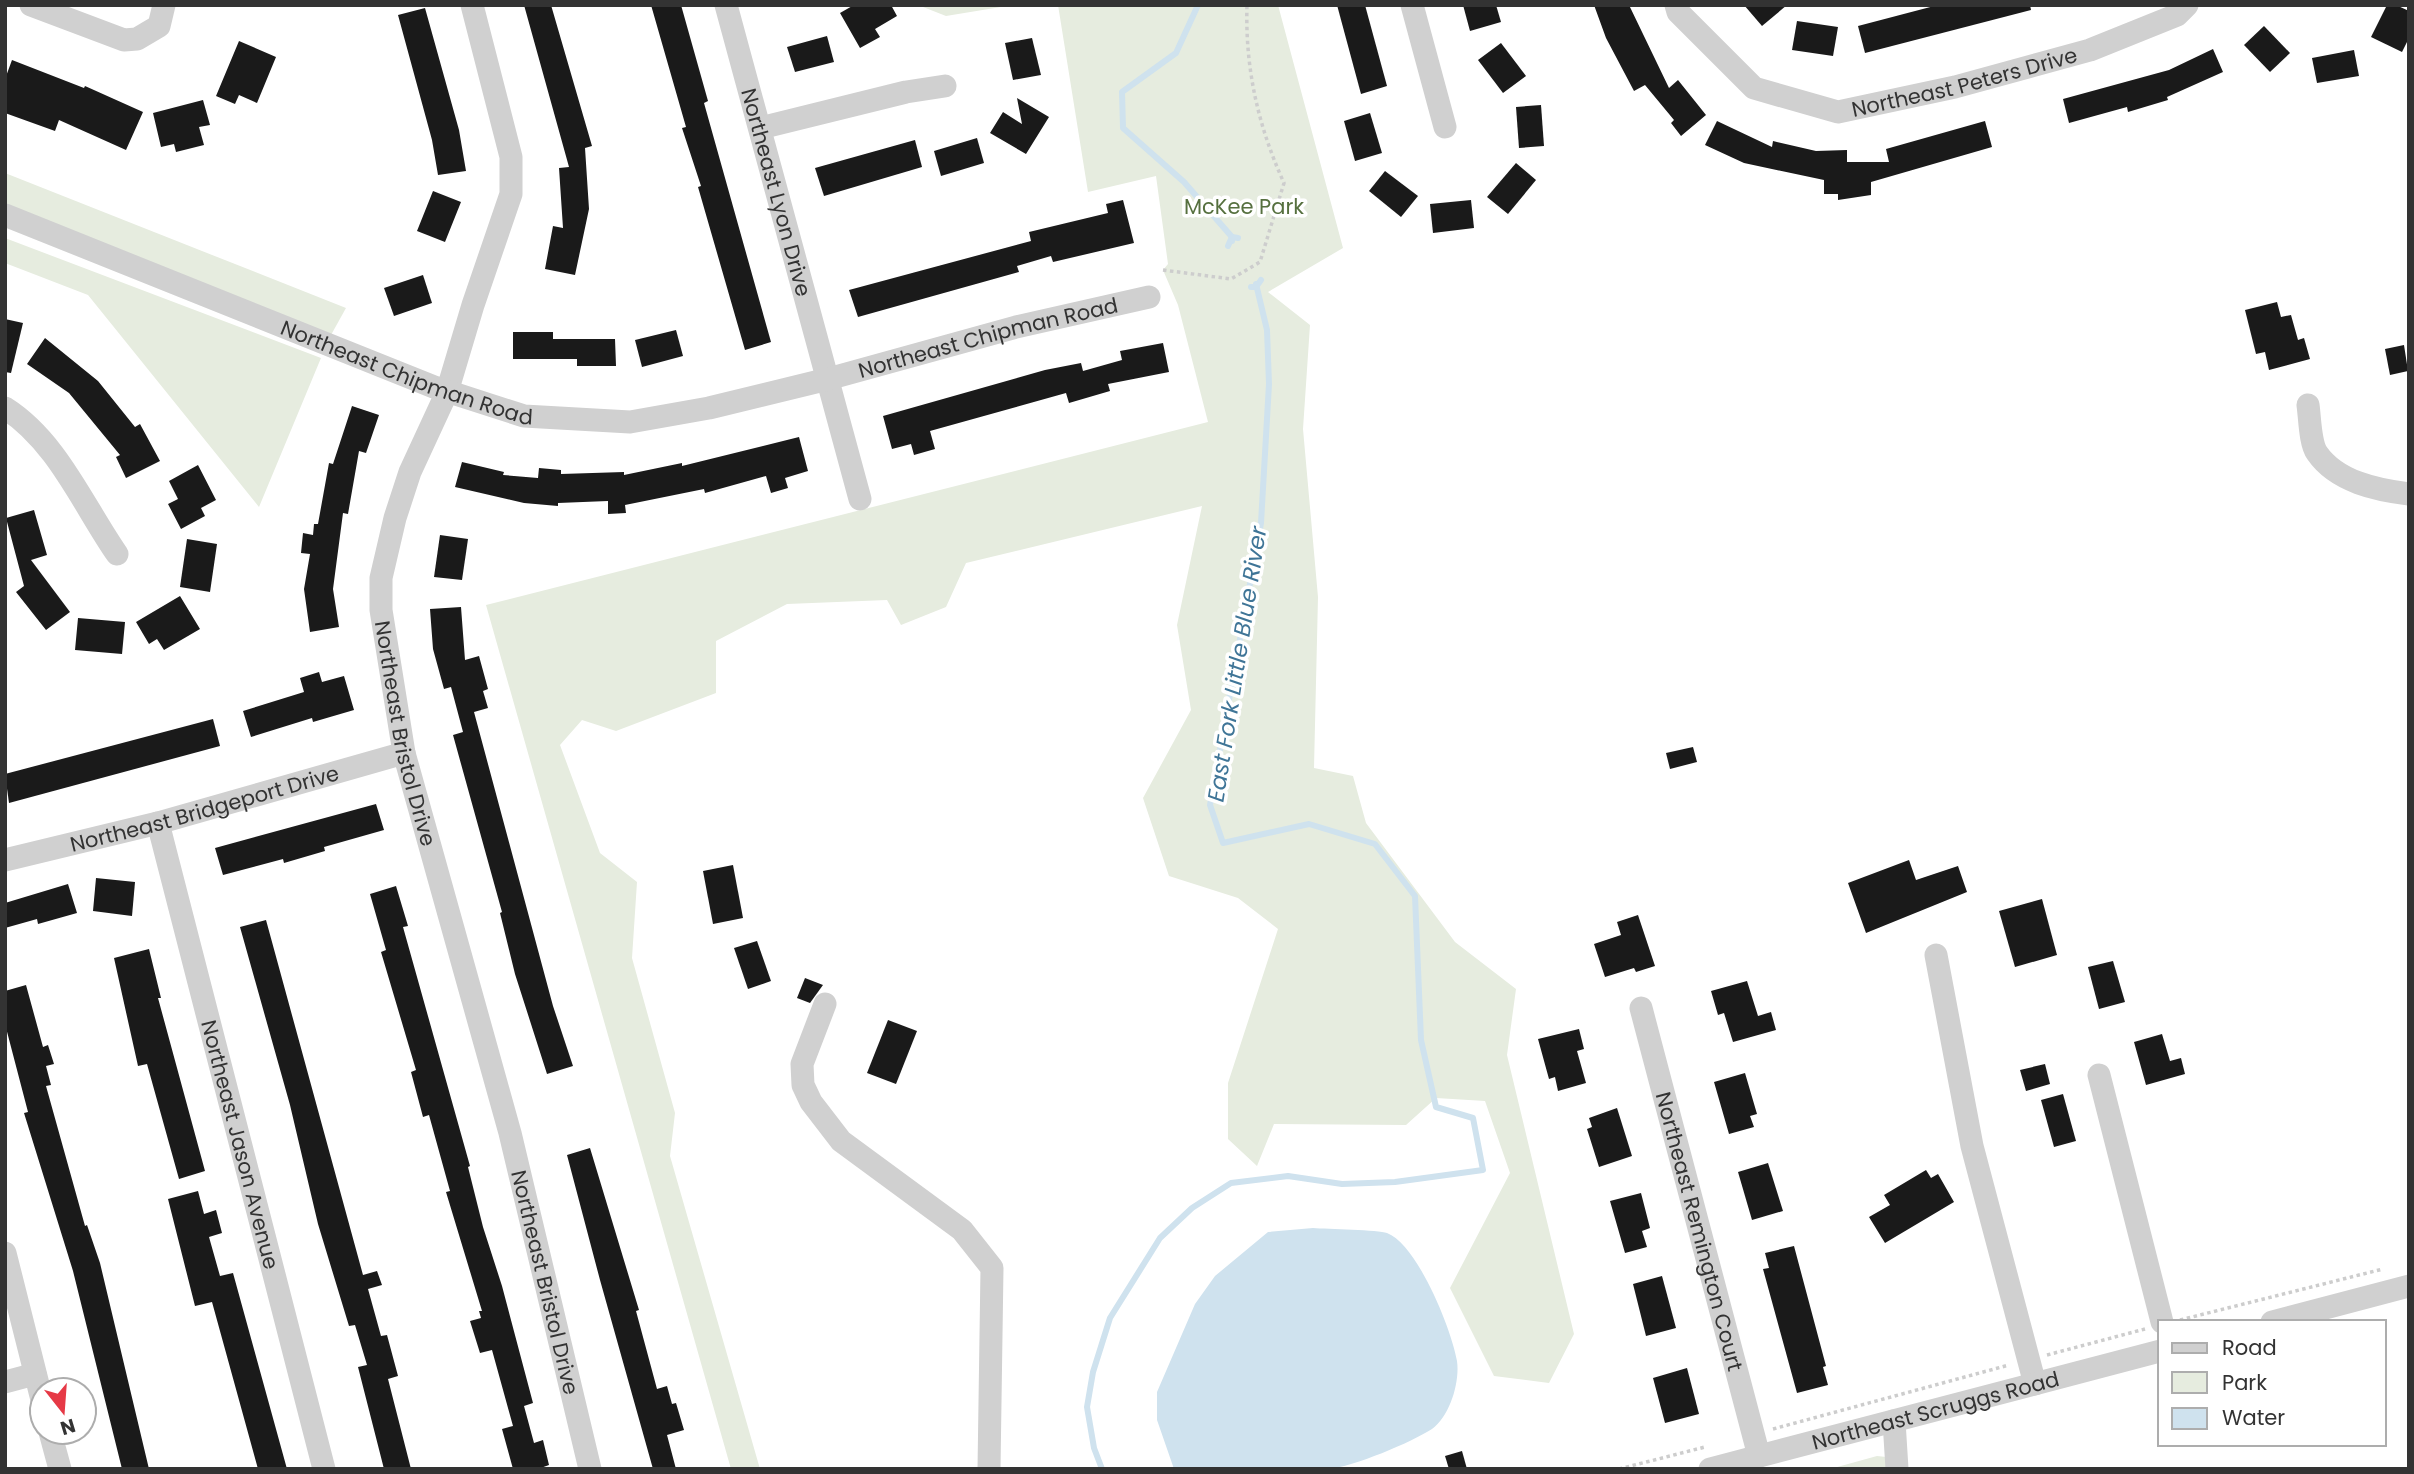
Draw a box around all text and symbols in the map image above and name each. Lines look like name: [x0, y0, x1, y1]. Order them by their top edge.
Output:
street label: Northeast Peters Drive: [1849, 40, 2080, 123]
street label: Northeast Lyon Drive: [735, 85, 819, 300]
park label: McKee Park: [1184, 192, 1304, 221]
street label: Northeast Chipman Road: [855, 290, 1121, 385]
street label: Northeast Chipman Road: [277, 313, 534, 431]
water label: East Fork Little Blue River: [1199, 523, 1275, 804]
street label: Northeast Bristol Drive: [368, 618, 444, 849]
street label: Northeast Bridgeport Drive: [67, 758, 342, 858]
street label: Northeast Jason Avenue: [195, 1017, 287, 1272]
street label: Northeast Remington Court: [1649, 1089, 1751, 1374]
street label: Northeast Bristol Drive: [505, 1167, 586, 1398]
legend: [2158, 1320, 2386, 1446]
text: Road: [2222, 1333, 2277, 1362]
street label: Northeast Scruggs Road: [1809, 1364, 2062, 1456]
text: Park: [2222, 1368, 2267, 1397]
north arrow: [28, 1376, 98, 1446]
text: Water: [2222, 1403, 2285, 1432]
text: N: [57, 1412, 79, 1442]

